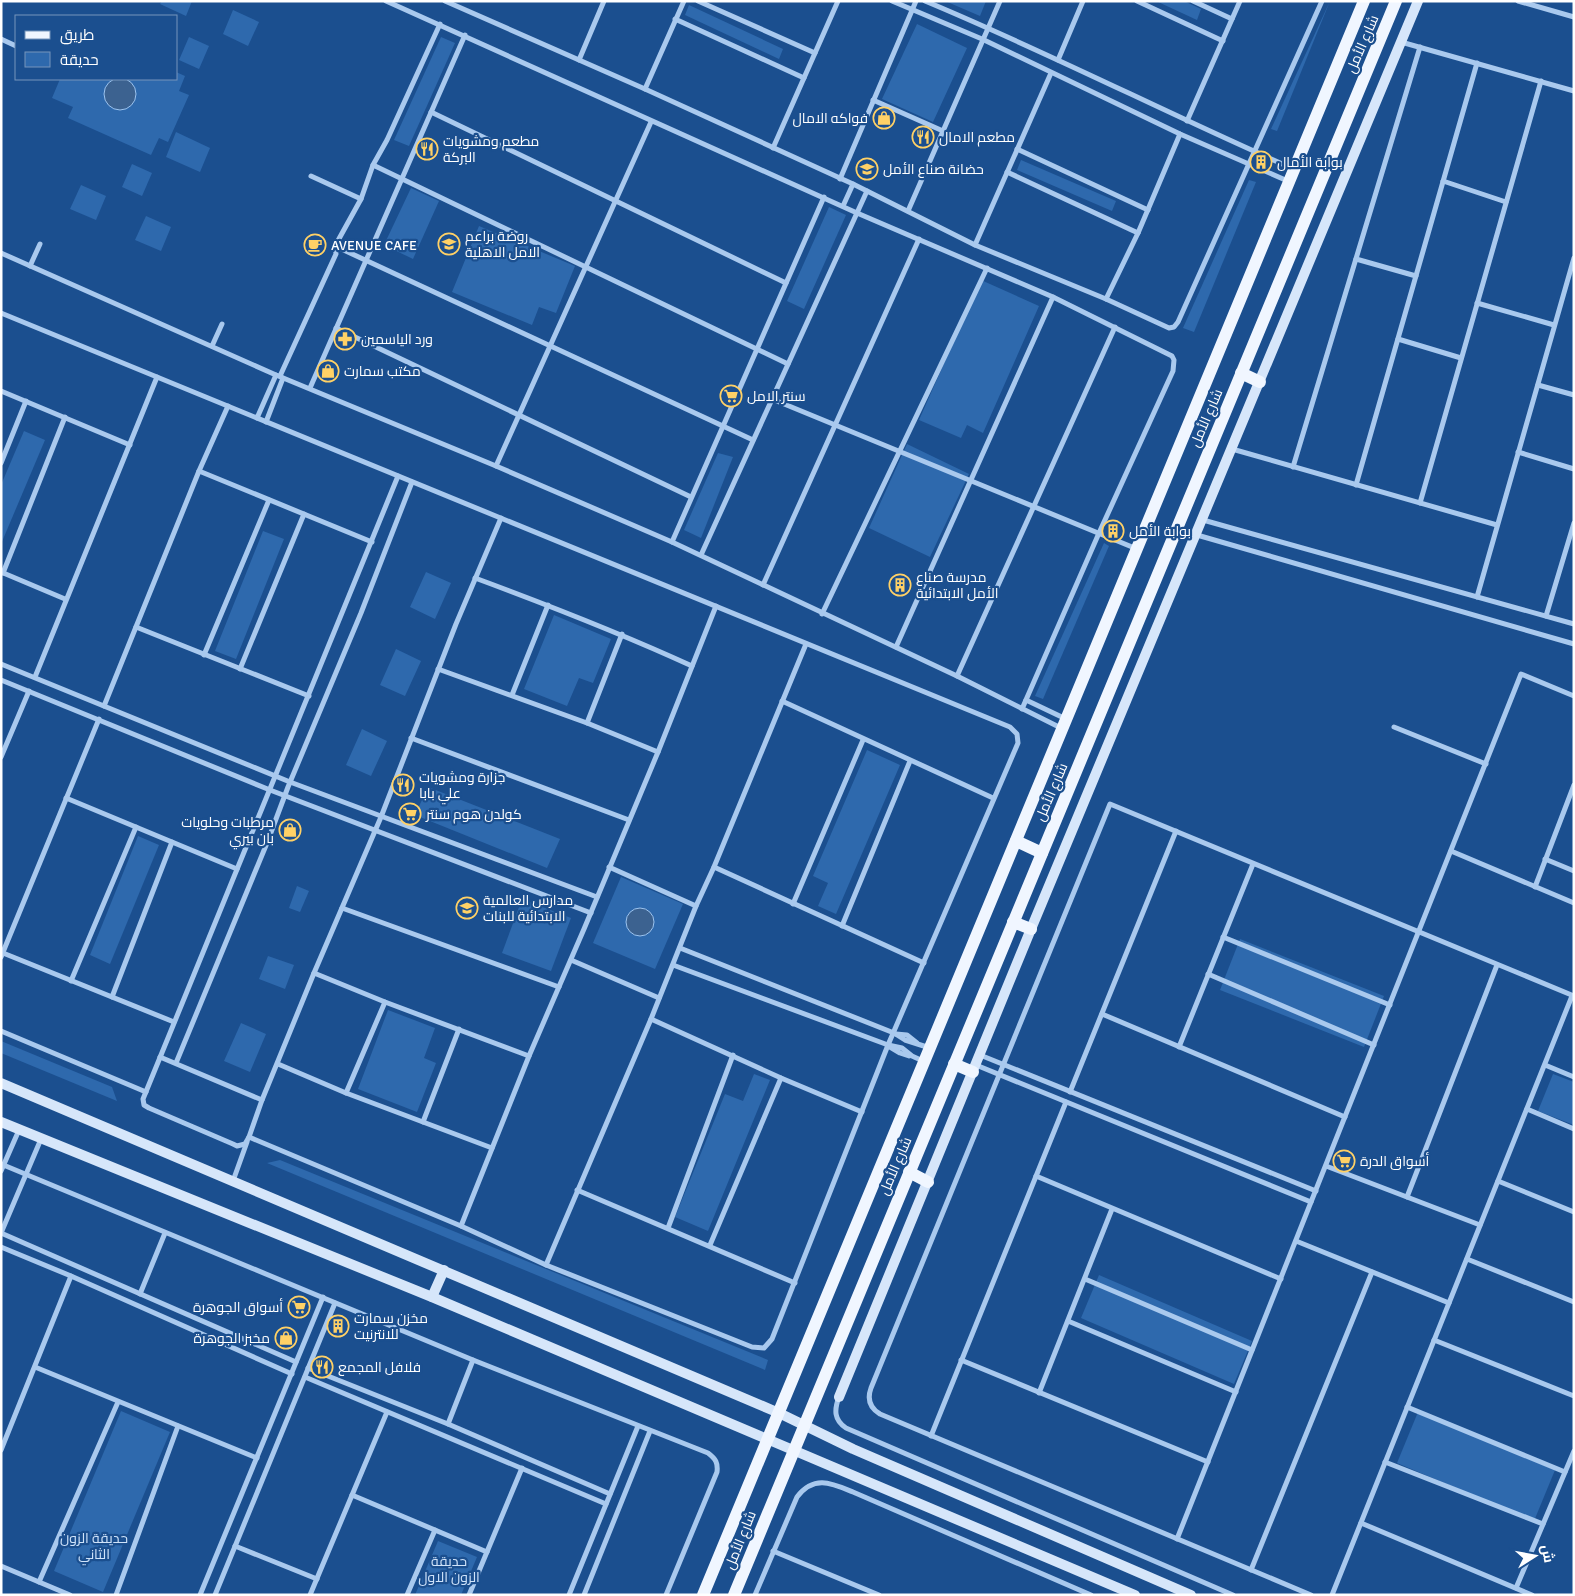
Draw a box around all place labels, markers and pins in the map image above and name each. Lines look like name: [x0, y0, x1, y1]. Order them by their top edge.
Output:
shop icon: فواكه الامال: [872, 106, 896, 130]
place label: فواكه الامال: [792, 110, 868, 127]
restaurant icon: مطعم الامال: [911, 125, 935, 149]
place label: مطعم الامال: [939, 129, 1015, 147]
place label: مطعم ومشويات البركة: [443, 133, 539, 166]
restaurant icon: مطعم ومشويات البركة: [415, 137, 439, 161]
building icon: بوابة الأمال: [1249, 150, 1273, 174]
place label: بوابة الأمال: [1277, 154, 1343, 171]
school or university icon: حضانة صناع الأمل: [855, 157, 879, 181]
place label: حضانة صناع الأمل: [883, 161, 984, 178]
place label: روضة براعم الامل الاهلية: [465, 228, 540, 261]
school or university icon: روضة براعم الامل الاهلية: [437, 232, 461, 256]
cafe icon: AVENUE CAFE: [303, 233, 327, 257]
place label: AVENUE CAFE: [331, 237, 417, 254]
pharmacy icon: ورد الياسمين: [333, 327, 357, 351]
place label: ورد الياسمين: [361, 331, 433, 348]
shop icon: مكتب سمارت: [316, 359, 340, 383]
place label: مكتب سمارت: [344, 363, 421, 380]
supermarket icon: سنتر الامل: [719, 384, 743, 408]
place label: سنتر الامل: [747, 388, 806, 405]
building icon: بوابة الأمل: [1101, 519, 1125, 543]
place label: بوابة الأمل: [1129, 523, 1191, 540]
place label: مدرسة صناع الأمل الابتدائية: [916, 569, 998, 602]
building icon: مدرسة صناع الأمل الابتدائية: [888, 573, 912, 597]
place label: جزارة ومشويات علي بابا: [419, 769, 505, 805]
restaurant icon: جزارة ومشويات علي بابا: [391, 773, 415, 797]
supermarket icon: كولدن هوم سنتر: [398, 802, 422, 826]
place label: كولدن هوم سنتر: [425, 806, 522, 824]
place label: مرطبات وحلويات بان بيري: [181, 814, 274, 850]
shop icon: مرطبات وحلويات بان بيري: [278, 818, 302, 842]
place label: مدارس العالمية الابتدائية للبنات: [483, 892, 573, 925]
school or university icon: مدارس العالمية الابتدائية للبنات: [455, 896, 479, 920]
supermarket icon: أسواق الدرة: [1332, 1149, 1356, 1173]
place label: أسواق الدرة: [1360, 1152, 1430, 1170]
supermarket icon: أسواق الجوهرة: [287, 1295, 311, 1319]
place label: أسواق الجوهرة: [193, 1298, 283, 1316]
place label: مخزن سمارت للانترنيت: [354, 1310, 428, 1343]
building icon: مخزن سمارت للانترنيت: [326, 1314, 350, 1338]
shop icon: مخبز الجوهرة: [274, 1326, 298, 1350]
place label: مخبز الجوهرة: [194, 1330, 270, 1347]
restaurant icon: فلافل المجمع: [310, 1355, 334, 1379]
place label: فلافل المجمع: [338, 1359, 421, 1376]

